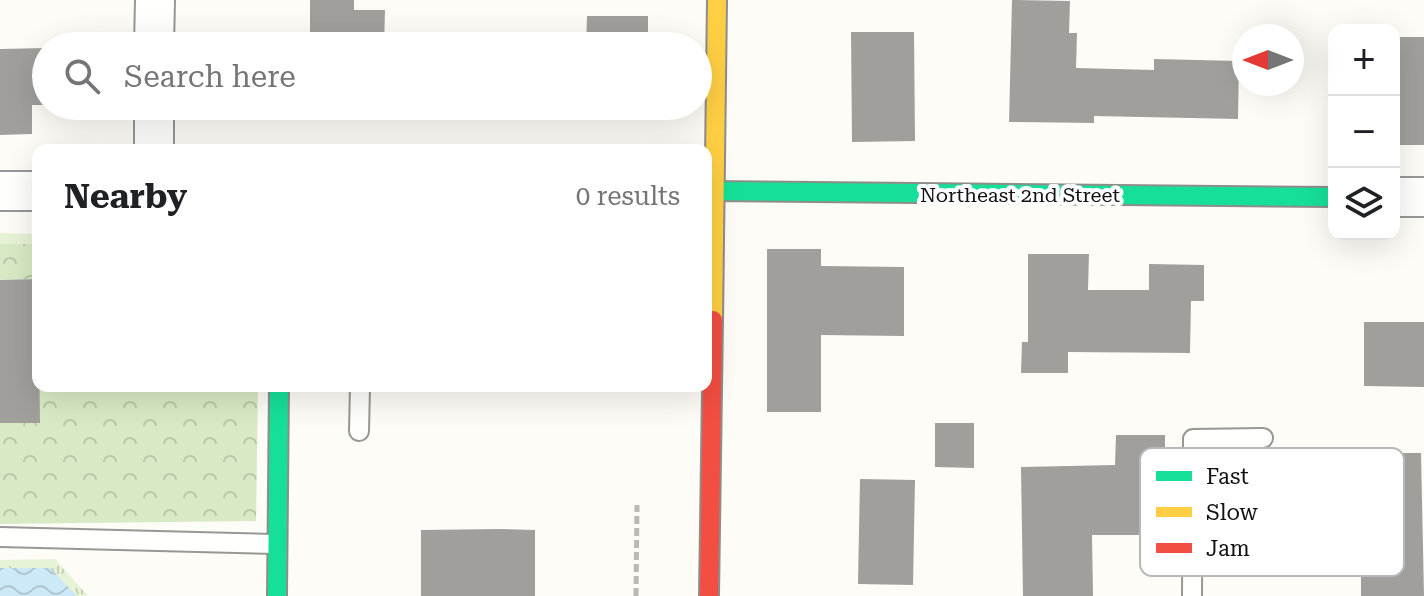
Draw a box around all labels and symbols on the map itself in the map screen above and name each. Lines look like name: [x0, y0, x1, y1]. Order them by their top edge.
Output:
north arrow: [1232, 24, 1304, 96]
street label: Northeast 2nd Street: [920, 183, 1121, 207]
legend: [1140, 448, 1404, 576]
text: Fast: [1206, 464, 1249, 489]
text: Slow: [1206, 500, 1259, 525]
text: Jam: [1206, 536, 1250, 561]

